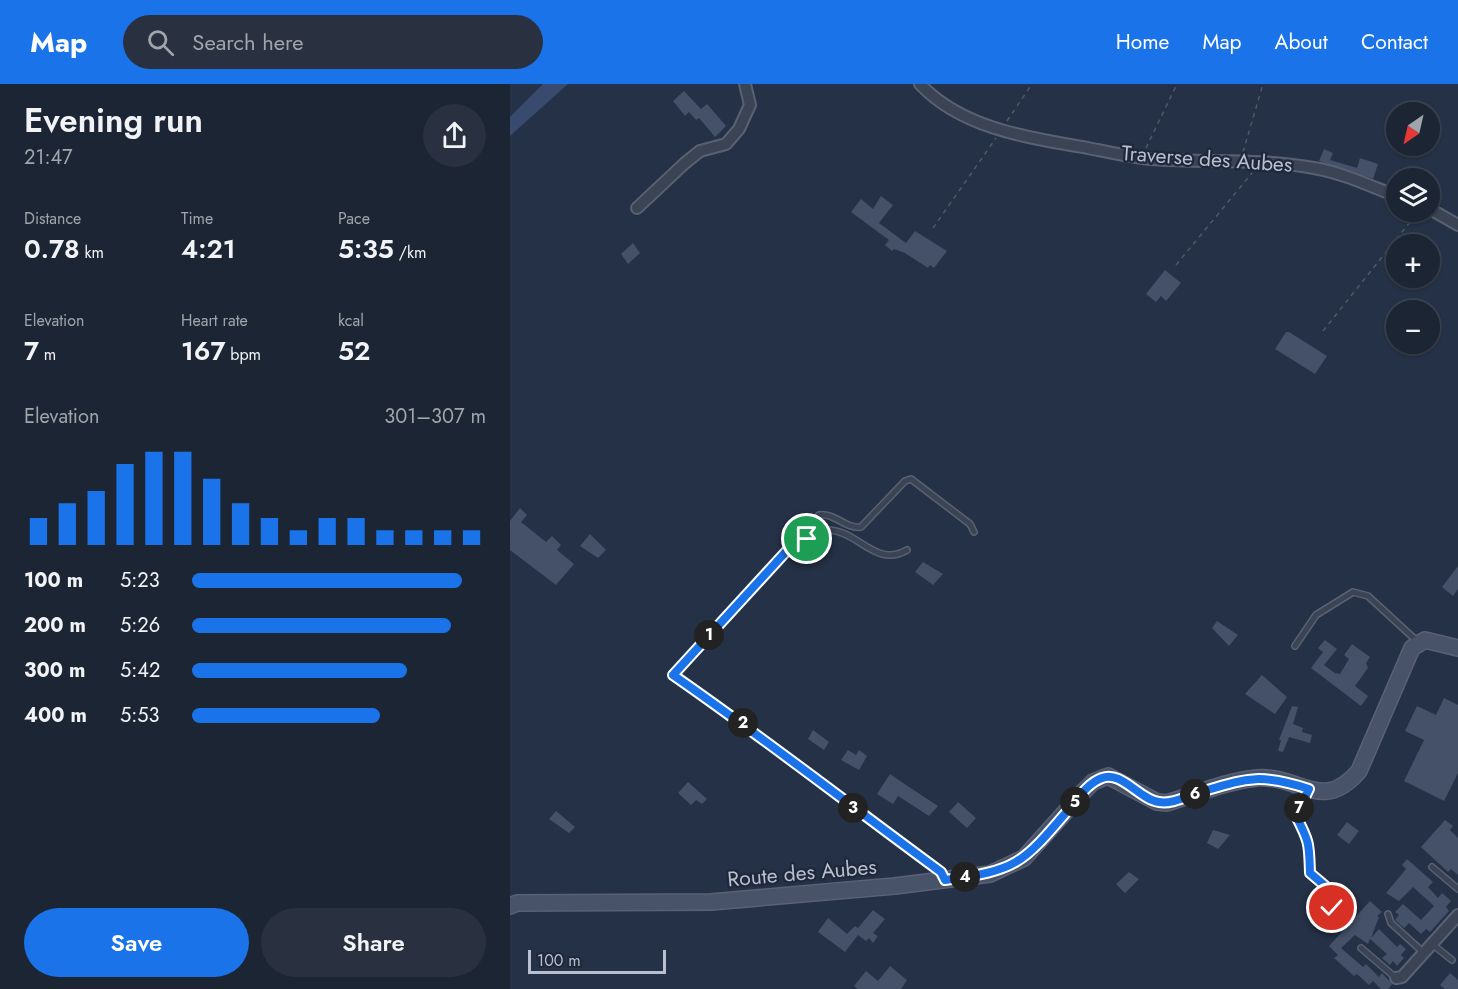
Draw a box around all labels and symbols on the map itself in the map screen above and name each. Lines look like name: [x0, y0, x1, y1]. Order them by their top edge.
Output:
north arrow: [1386, 102, 1440, 156]
street label: Traverse des Aubes: [1121, 138, 1293, 180]
pin: [781, 513, 832, 564]
pin: 1: [694, 620, 724, 650]
pin: 2: [728, 708, 758, 738]
pin: 6: [1180, 779, 1210, 809]
pin: 5: [1060, 787, 1090, 817]
pin: 3: [838, 793, 868, 823]
pin: 7: [1284, 793, 1314, 823]
street label: Route des Aubes: [726, 852, 878, 894]
pin: 4: [950, 862, 980, 892]
pin: [1306, 882, 1357, 933]
scale bar: [528, 947, 666, 974]

